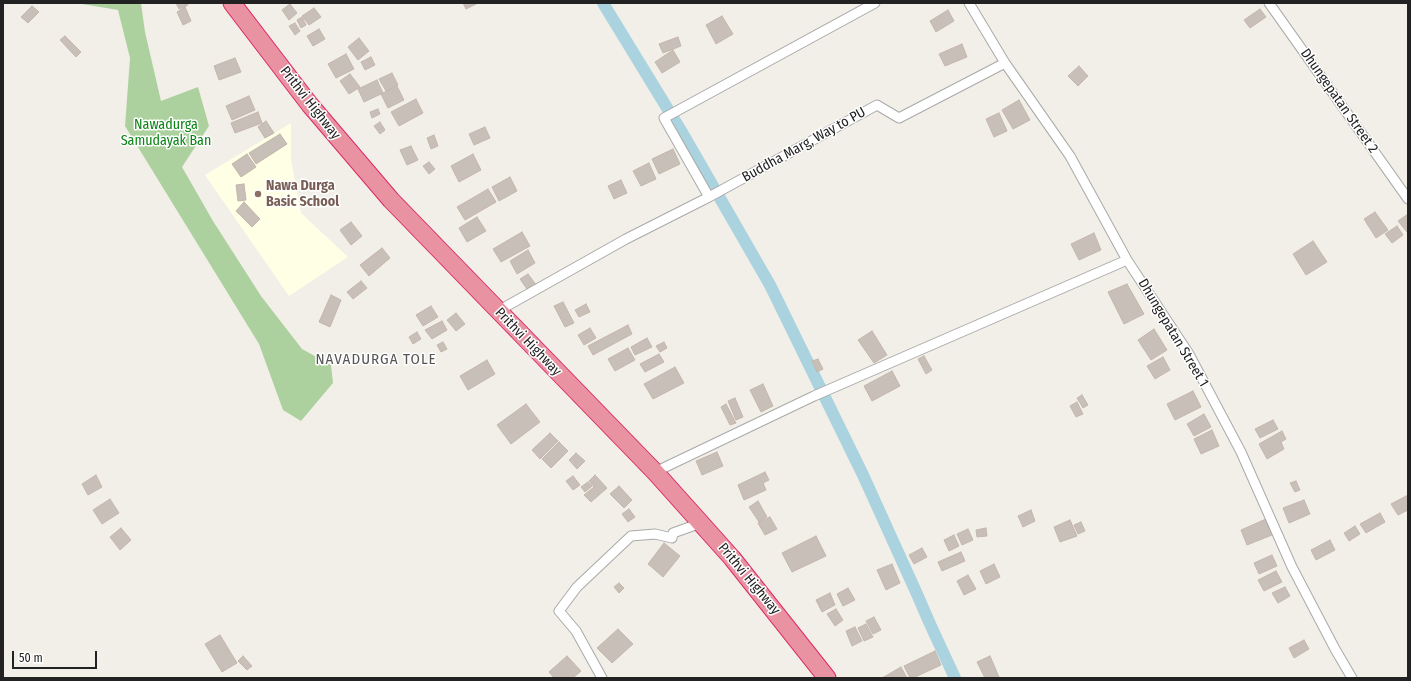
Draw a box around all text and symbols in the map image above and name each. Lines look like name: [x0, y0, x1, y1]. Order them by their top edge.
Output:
street label: Dhungepatan Street 2: [1297, 46, 1381, 156]
street label: Prithvi Highway: [276, 63, 344, 143]
street label: Buddha Marg, Way to PU: [739, 104, 869, 186]
park label: Nawadurga Samudayak Ban: [121, 117, 211, 150]
place label: Nawa Durga Basic School: [266, 178, 339, 210]
marker: Nawa Durga Basic School: [253, 189, 263, 199]
street label: Dhungepatan Street 1: [1134, 276, 1212, 390]
street label: Prithvi Highway: [491, 304, 565, 380]
district label: NAVADURGA TOLE: [315, 351, 437, 369]
street label: Prithvi Highway: [714, 540, 784, 618]
scale bar: [14, 643, 99, 669]
text: 50 m: [19, 651, 43, 665]

